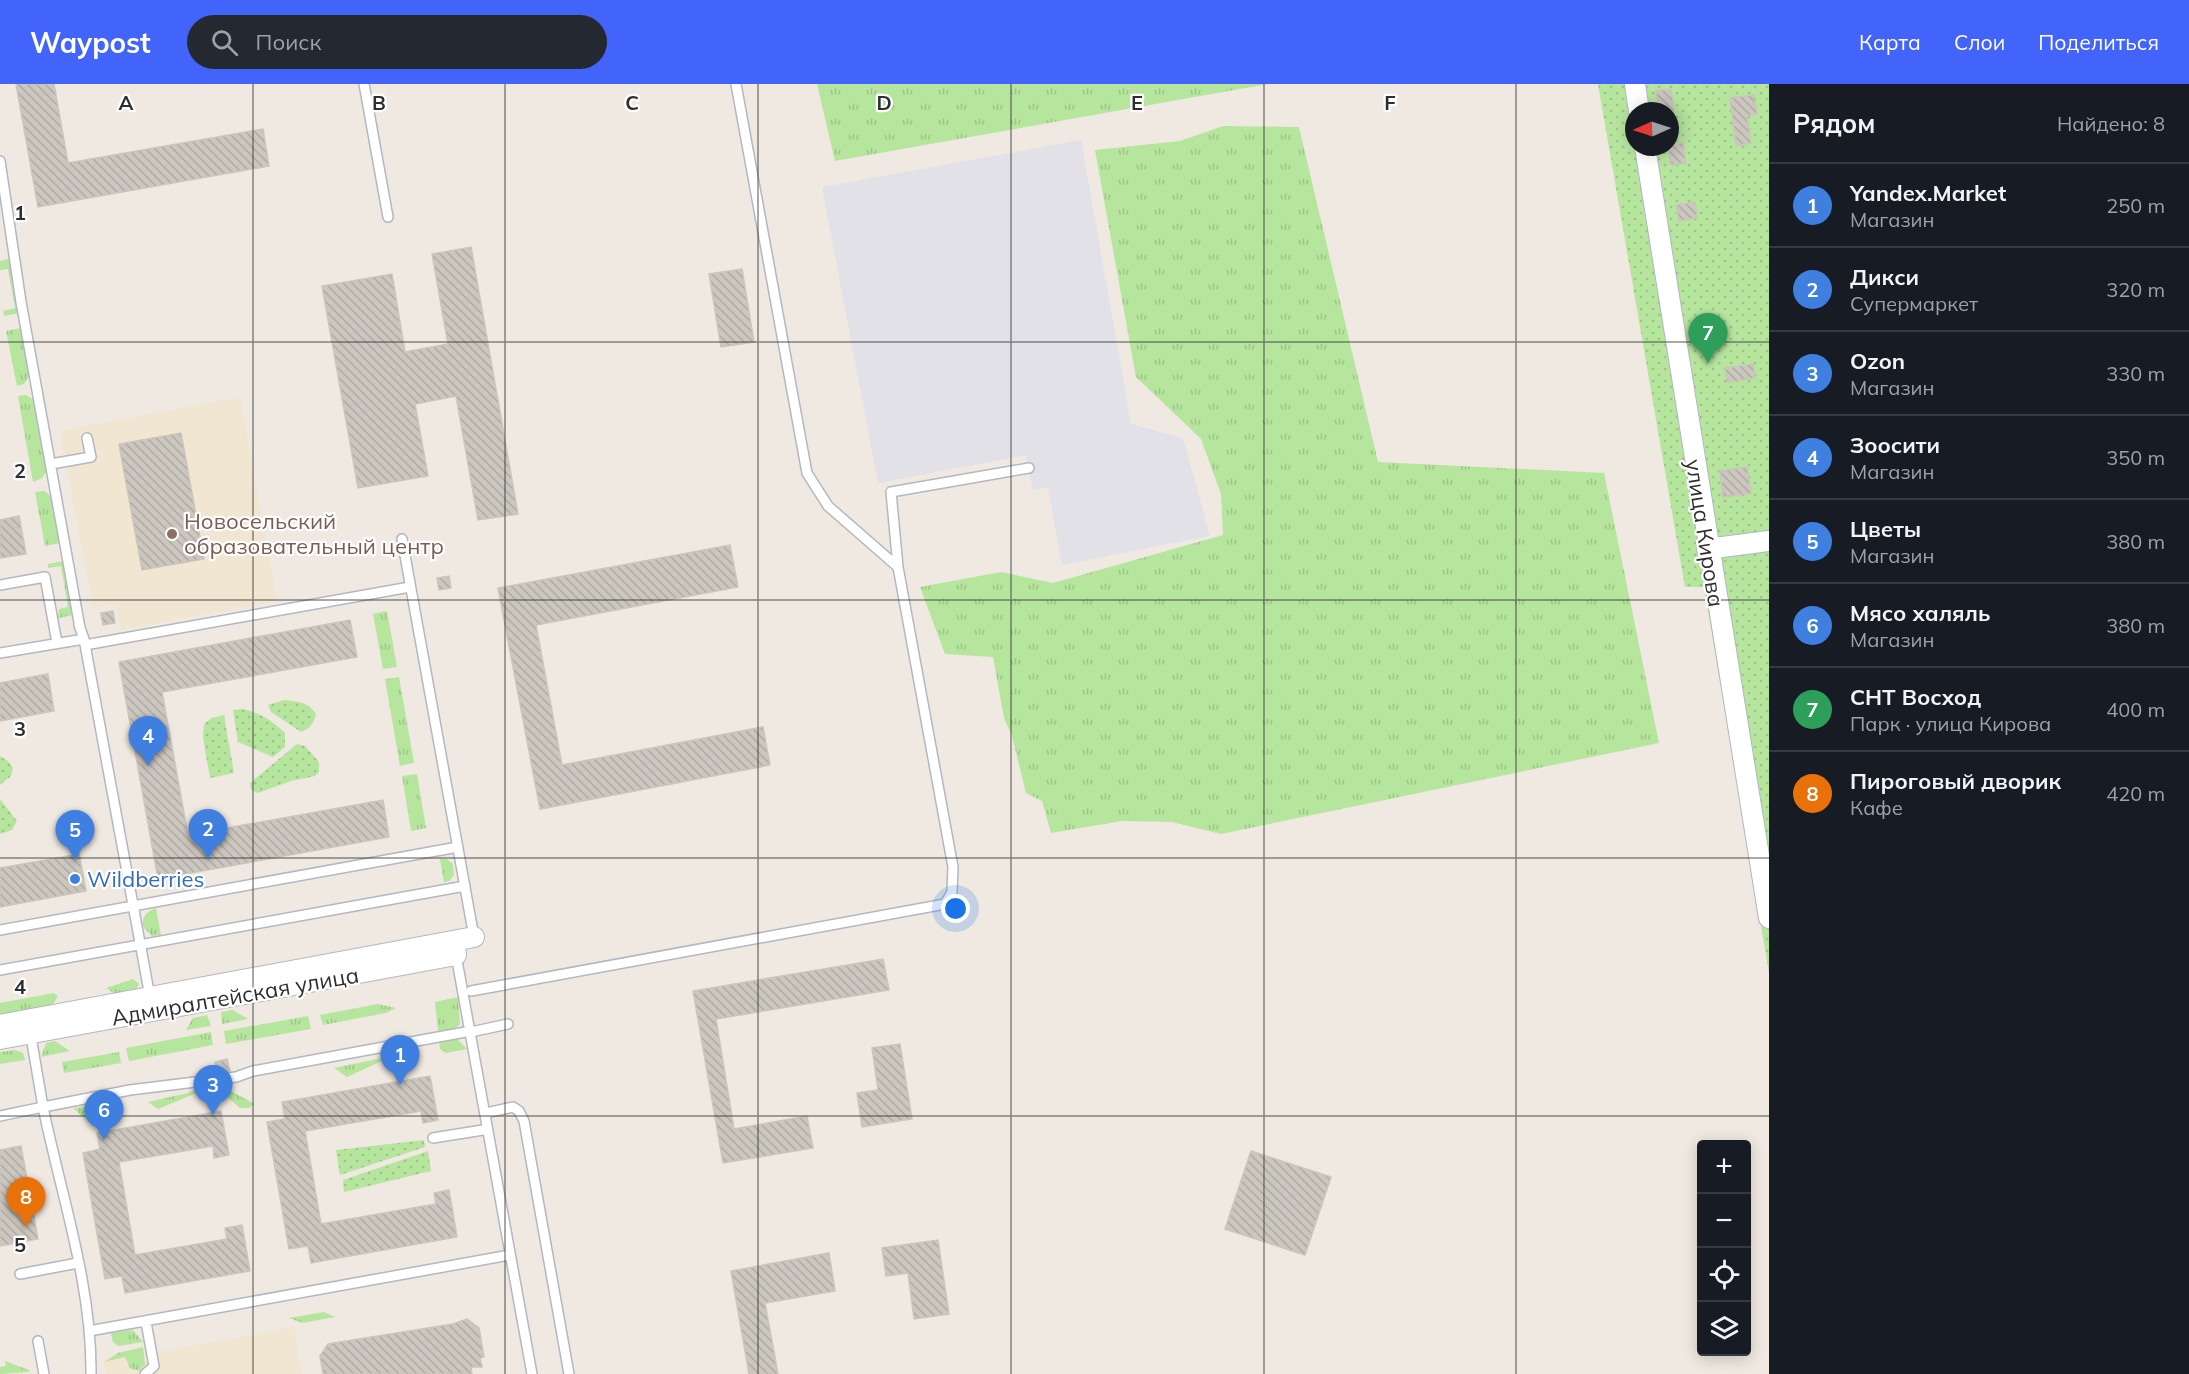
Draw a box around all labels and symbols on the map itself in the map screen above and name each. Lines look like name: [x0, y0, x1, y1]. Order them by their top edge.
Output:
text: A: [119, 90, 134, 115]
text: B: [372, 90, 386, 115]
text: C: [625, 90, 639, 115]
text: D: [876, 90, 892, 115]
text: E: [1131, 90, 1143, 115]
text: F: [1384, 90, 1396, 115]
north arrow: [1625, 102, 1679, 156]
text: 1: [14, 200, 26, 225]
pin: 7: [1688, 314, 1728, 363]
street label: улица Кирова: [1679, 457, 1731, 609]
text: 2: [14, 458, 26, 483]
place label: Новосельский образовательный центр: [184, 507, 444, 560]
marker: Новосельский образовательный центр: [165, 527, 179, 541]
text: 3: [14, 716, 26, 741]
pin: 4: [128, 716, 168, 766]
pin: 5: [56, 810, 94, 860]
pin: 2: [188, 810, 228, 859]
place label: Wildberries: [87, 865, 204, 893]
marker: Wildberries: [68, 872, 82, 886]
your location: [941, 894, 970, 923]
street label: Адмиралтейская улица: [109, 960, 361, 1032]
text: 4: [14, 974, 26, 999]
pin: 1: [380, 1036, 420, 1085]
pin: 3: [194, 1066, 232, 1115]
pin: 6: [84, 1090, 124, 1140]
pin: 8: [6, 1178, 46, 1227]
text: 5: [14, 1232, 26, 1257]

